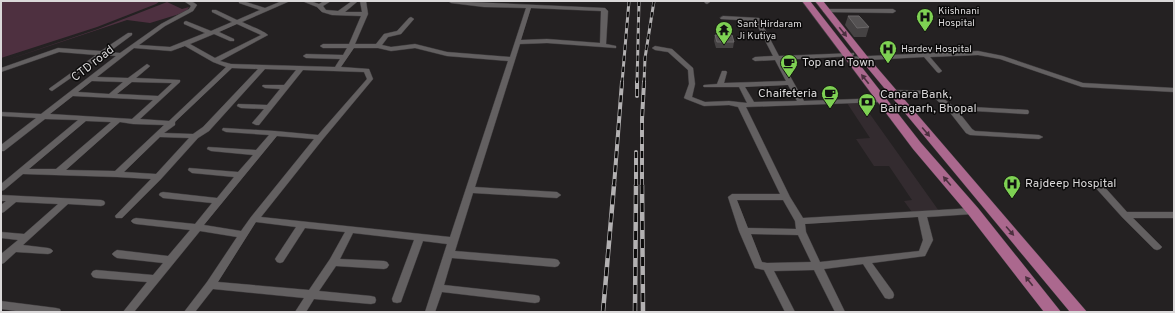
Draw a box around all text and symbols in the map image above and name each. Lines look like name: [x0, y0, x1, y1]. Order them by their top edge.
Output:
place label: Kiishnani Hospital: [938, 5, 979, 30]
hospital icon: Kiishnani Hospital: [915, 7, 935, 32]
place label: Sant Hirdaram Ji Kutiya: [737, 18, 802, 43]
temple icon: Sant Hirdaram Ji Kutiya: [714, 20, 734, 45]
one-way arrow: [839, 26, 848, 37]
hospital icon: Hardev Hospital: [878, 39, 898, 64]
street label: CTD road: [68, 42, 118, 86]
place label: Hardev Hospital: [901, 43, 972, 56]
cafe icon: Top and Town: [779, 53, 799, 78]
place label: Top and Town: [802, 55, 874, 71]
one-way arrow: [861, 74, 870, 85]
cafe icon: Chaifeteria: [820, 84, 840, 109]
place label: Chaifeteria: [758, 86, 817, 102]
place label: Canara Bank, Bairagarh, Bhopal: [880, 87, 977, 117]
bank icon: Canara Bank, Bairagarh, Bhopal: [857, 92, 877, 117]
one-way arrow: [921, 127, 930, 137]
hospital icon: Rajdeep Hospital: [1002, 174, 1022, 199]
one-way arrow: [942, 175, 951, 186]
place label: Rajdeep Hospital: [1025, 176, 1117, 192]
one-way arrow: [1006, 226, 1015, 236]
one-way arrow: [1025, 276, 1033, 287]

